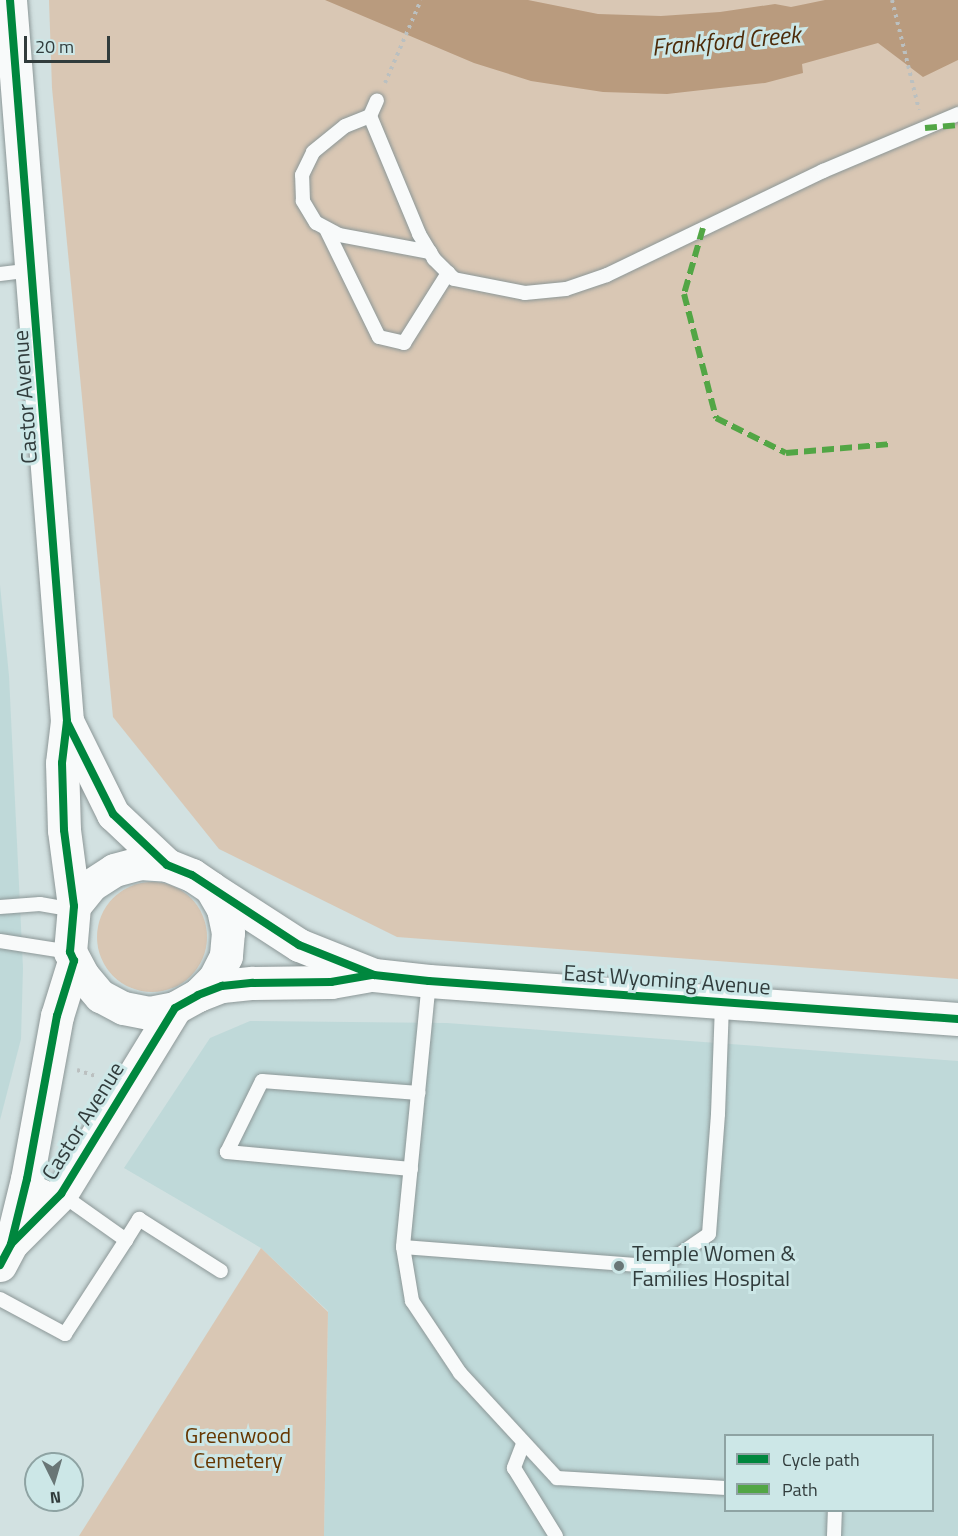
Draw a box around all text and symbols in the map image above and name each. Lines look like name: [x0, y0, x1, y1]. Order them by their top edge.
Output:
water label: Frankford Creek: [651, 20, 801, 62]
scale bar: [27, 24, 112, 62]
text: 20 m: [35, 33, 74, 60]
street label: Castor Avenue: [7, 329, 43, 465]
street label: East Wyoming Avenue: [563, 960, 771, 1000]
street label: Castor Avenue: [36, 1057, 130, 1185]
place label: Temple Women & Families Hospital: [632, 1240, 796, 1292]
marker: Temple Women & Families Hospital: [610, 1257, 628, 1275]
park label: Greenwood Cemetery: [185, 1422, 291, 1474]
legend: [724, 1434, 934, 1512]
text: Cycle path: [782, 1446, 860, 1473]
north arrow: [24, 1452, 84, 1512]
text: Path: [782, 1476, 818, 1503]
text: N: [49, 1486, 62, 1510]

